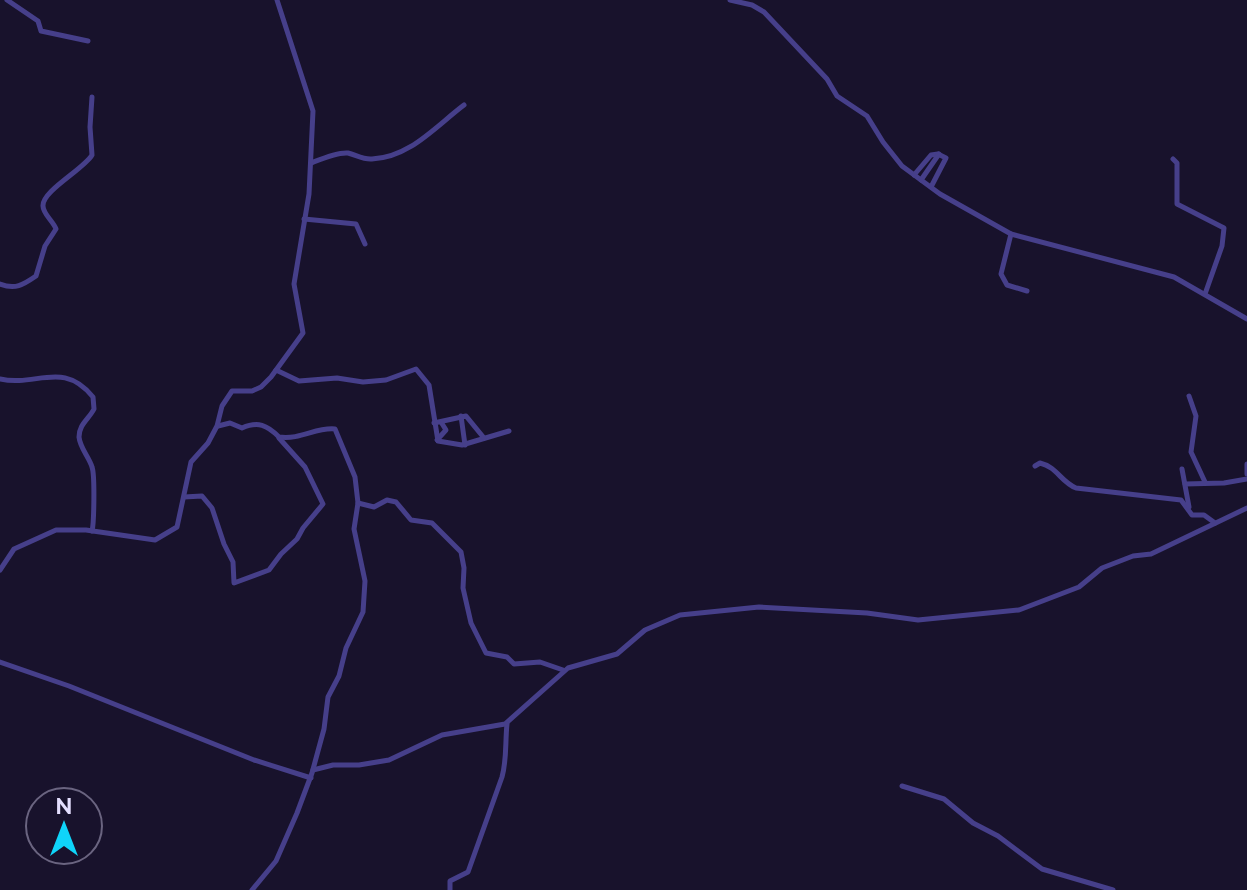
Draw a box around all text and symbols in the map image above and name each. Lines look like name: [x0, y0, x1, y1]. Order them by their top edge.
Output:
north arrow: [24, 786, 104, 866]
text: N: [56, 793, 72, 819]

